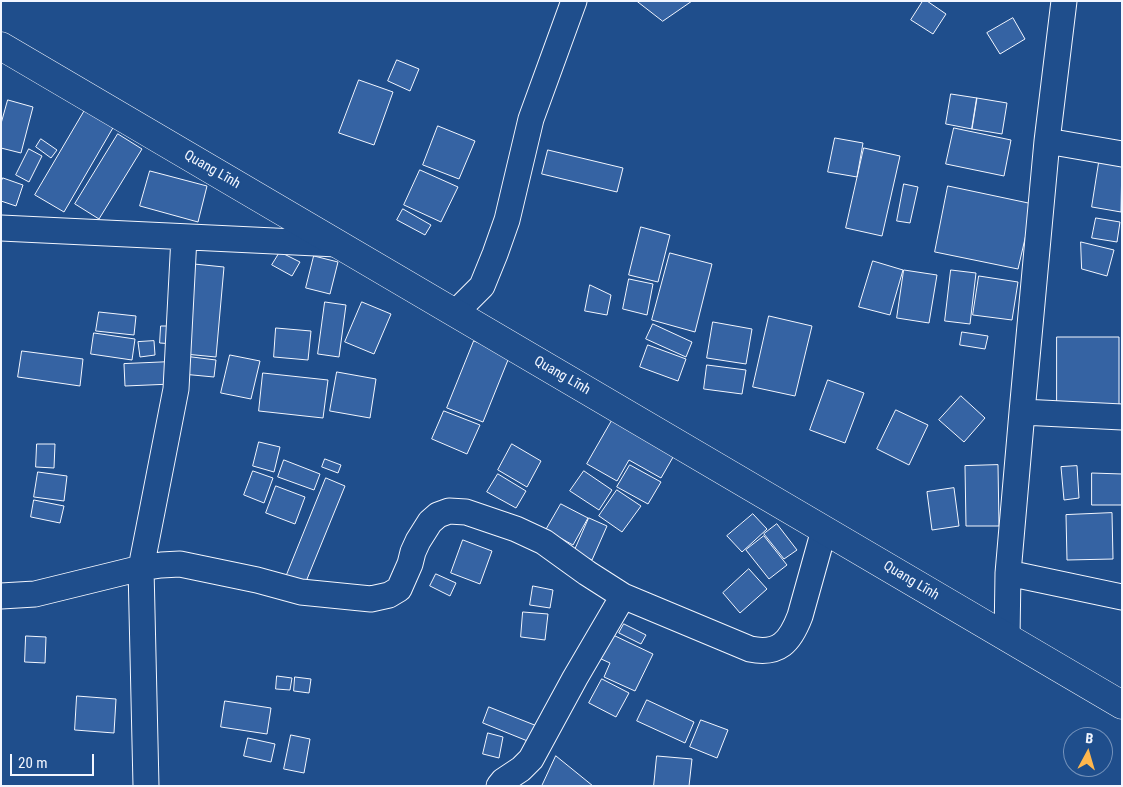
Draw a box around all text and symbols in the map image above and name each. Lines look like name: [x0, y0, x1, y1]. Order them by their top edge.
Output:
street label: Quang Lĩnh: [181, 147, 243, 193]
street label: Quang Lĩnh: [531, 353, 593, 399]
street label: Quang Lĩnh: [880, 558, 942, 604]
north arrow: [1063, 727, 1113, 777]
text: B: [1085, 730, 1094, 746]
scale bar: [12, 744, 96, 776]
text: 20 m: [18, 754, 48, 772]

